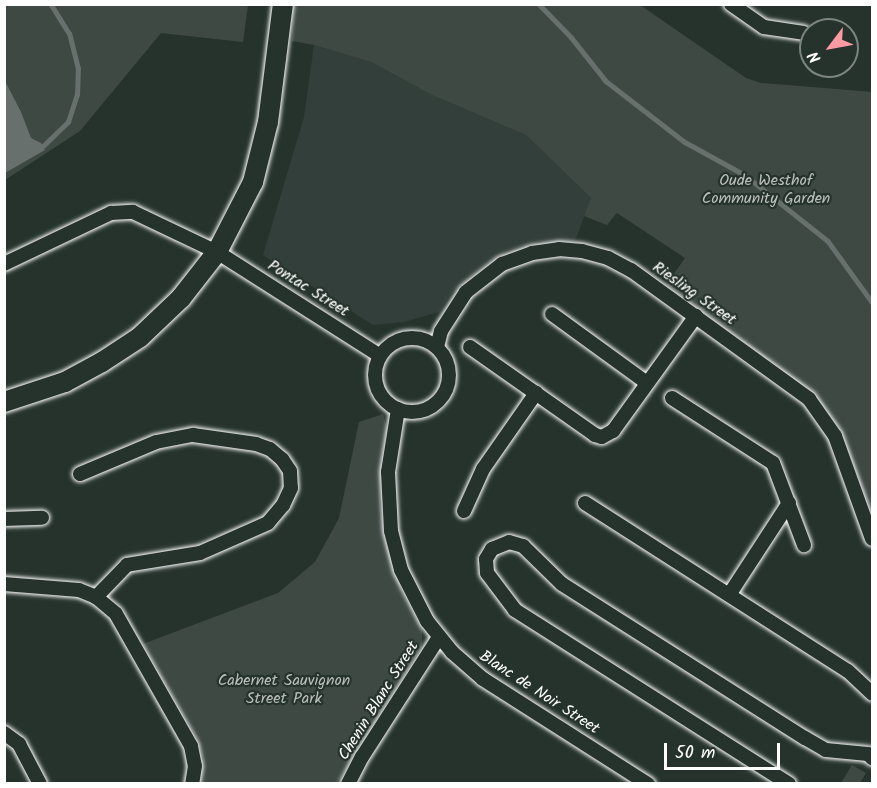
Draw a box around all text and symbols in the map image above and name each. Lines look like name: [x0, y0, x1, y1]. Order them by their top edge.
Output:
north arrow: [799, 18, 859, 78]
text: N: [802, 46, 828, 68]
park label: Oude Westhof Community Garden: [702, 171, 830, 209]
street label: Pontac Street: [264, 256, 352, 322]
street label: Riesling Street: [648, 258, 740, 330]
street label: Chenin Blanc Street: [335, 638, 423, 764]
street label: Blanc de Noir Street: [475, 647, 603, 739]
park label: Cabernet Sauvignon Street Park: [218, 671, 350, 709]
scale bar: [667, 731, 782, 769]
text: 50 m: [675, 739, 715, 768]

